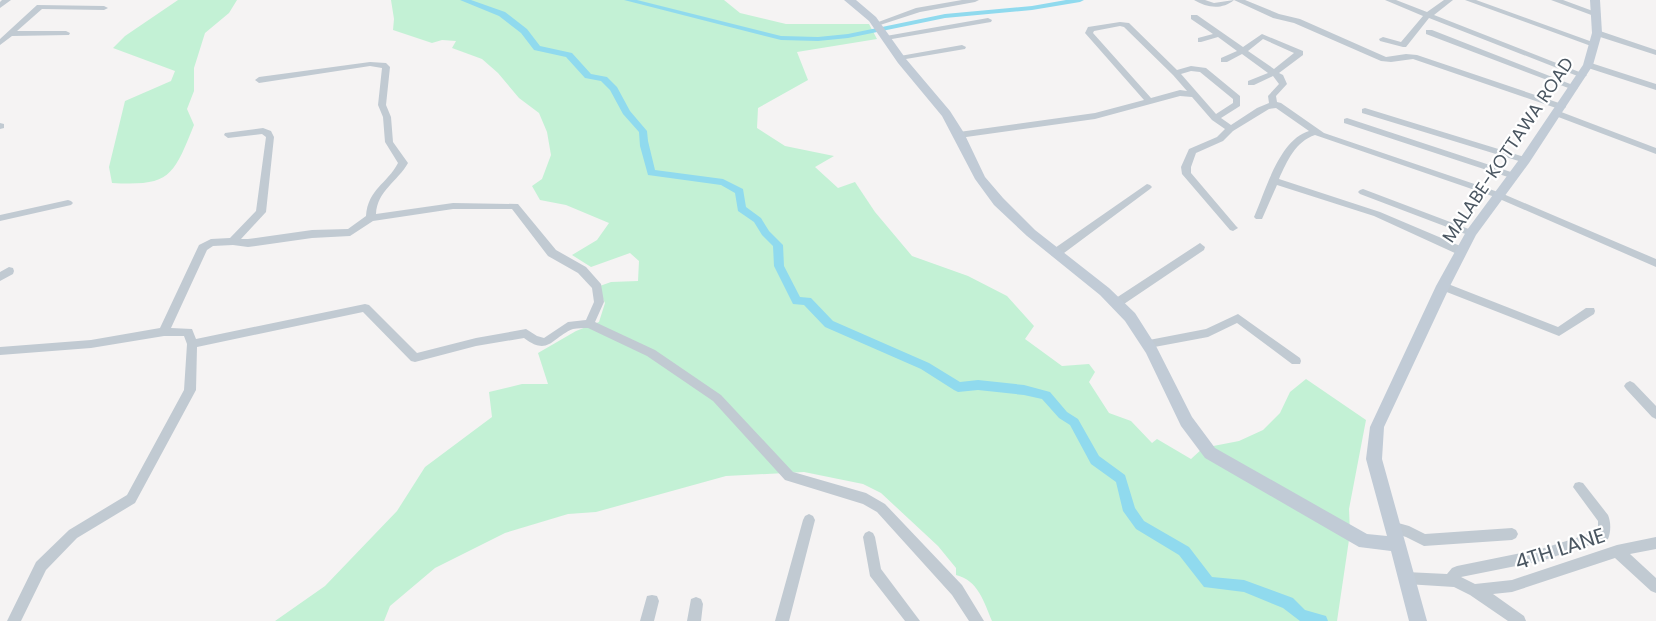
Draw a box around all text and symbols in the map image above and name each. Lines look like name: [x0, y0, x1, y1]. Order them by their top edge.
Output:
street label: MALABE-KOTTAWA ROAD: [1436, 52, 1579, 247]
street label: 4TH LANE: [1511, 520, 1609, 577]

